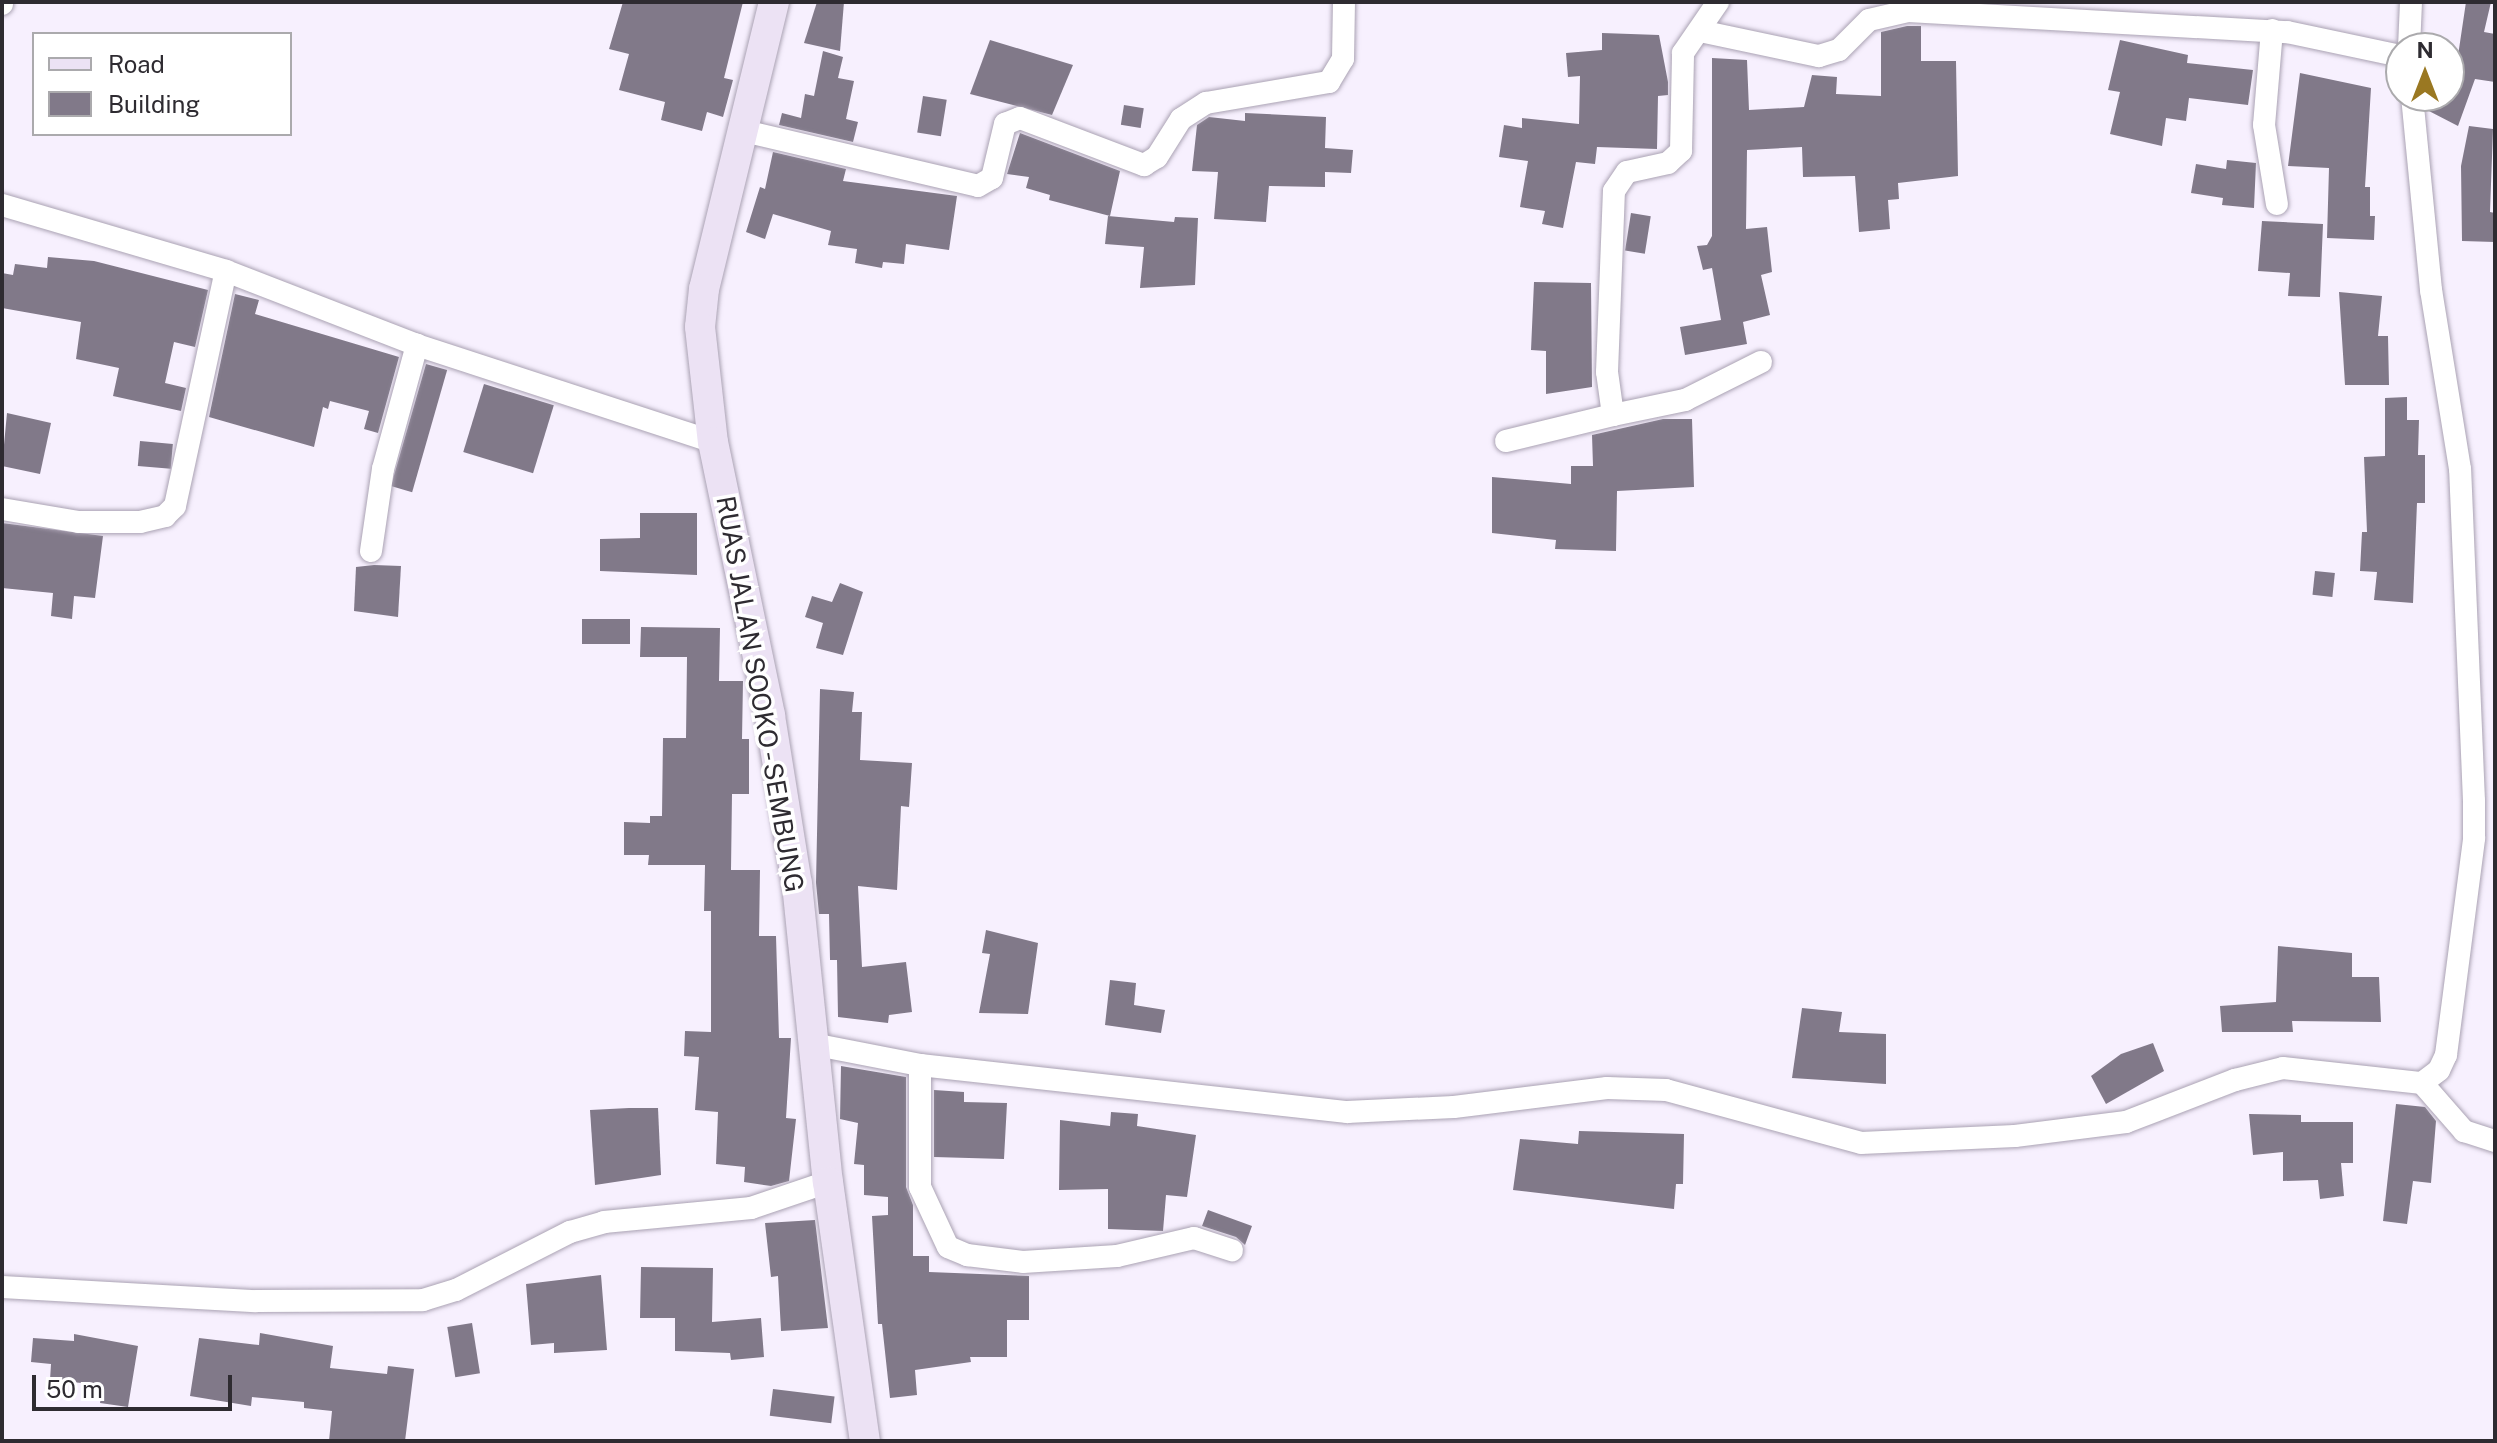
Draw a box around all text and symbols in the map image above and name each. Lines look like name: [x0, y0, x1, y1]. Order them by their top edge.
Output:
legend: [32, 32, 292, 136]
north arrow: [2385, 32, 2465, 112]
text: N: [2416, 37, 2434, 63]
text: Road: [108, 50, 165, 78]
text: Building: [108, 90, 200, 118]
street label: RUAS JALAN SOOKO - SEMBUNG: [709, 490, 811, 898]
scale bar: [36, 1359, 236, 1409]
text: 50 m: [46, 1375, 103, 1403]

